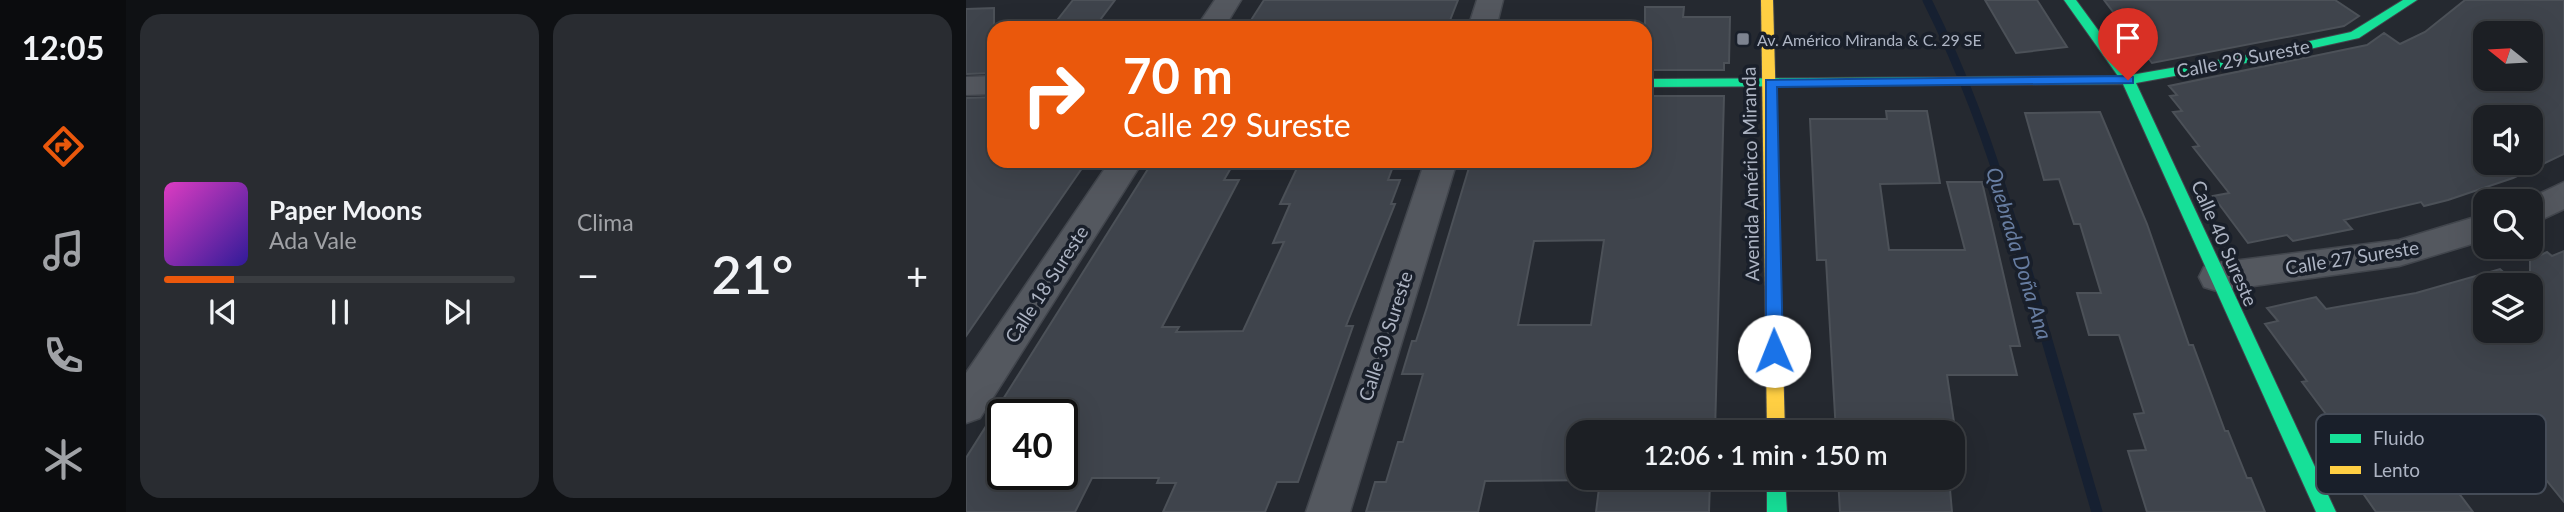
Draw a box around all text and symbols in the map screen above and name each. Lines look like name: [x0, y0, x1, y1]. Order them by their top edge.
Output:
pin: [2098, 8, 2158, 80]
icon: arrive: [2109, 19, 2147, 57]
north arrow: [2473, 21, 2543, 91]
map controls: [2473, 21, 2543, 343]
text: 12:05: [22, 28, 104, 67]
place label: Av. Américo Miranda & C. 29 SE: [1757, 30, 1982, 49]
marker: Av. Américo Miranda & C. 29 SE: [1735, 31, 1751, 47]
street label: Calle 29 Sureste: [2174, 34, 2312, 82]
text: 70 m: [1123, 46, 1233, 104]
icon: right: [1008, 49, 1099, 140]
street label: Avenida Américo Miranda: [1737, 67, 1763, 281]
text: Calle 29 Sureste: [1123, 105, 1351, 144]
button: sound: [2473, 105, 2543, 175]
icon: directions: [39, 122, 88, 171]
water label: Quebrada Doña Ana: [1982, 164, 2058, 342]
street label: Calle 40 Sureste: [2187, 177, 2263, 309]
button: search: [2473, 189, 2543, 259]
text: Paper Moons: [269, 194, 422, 226]
text: Clima: [577, 208, 634, 236]
street label: Calle 18 Sureste: [1000, 221, 1092, 347]
icon: music: [39, 226, 88, 275]
text: Ada Vale: [269, 226, 357, 254]
street label: Calle 27 Sureste: [2283, 235, 2421, 279]
text: 21°: [712, 243, 793, 305]
text: −: [577, 252, 599, 298]
text: +: [906, 252, 928, 298]
street label: Calle 30 Sureste: [1353, 268, 1417, 404]
button: layers: [2473, 273, 2543, 343]
icon: previous: [204, 293, 242, 331]
icon: pause: [321, 293, 359, 331]
icon: next: [438, 293, 476, 331]
position arrow: [1737, 314, 1811, 388]
icon: phone: [39, 331, 88, 380]
speed limit sign: 40: [987, 399, 1078, 490]
legend: [2316, 414, 2546, 494]
text: Fluido: [2373, 426, 2425, 449]
icon: climate: [39, 435, 88, 484]
text: 12:06 · 1 min · 150 m: [1643, 439, 1888, 471]
text: Lento: [2373, 458, 2420, 481]

